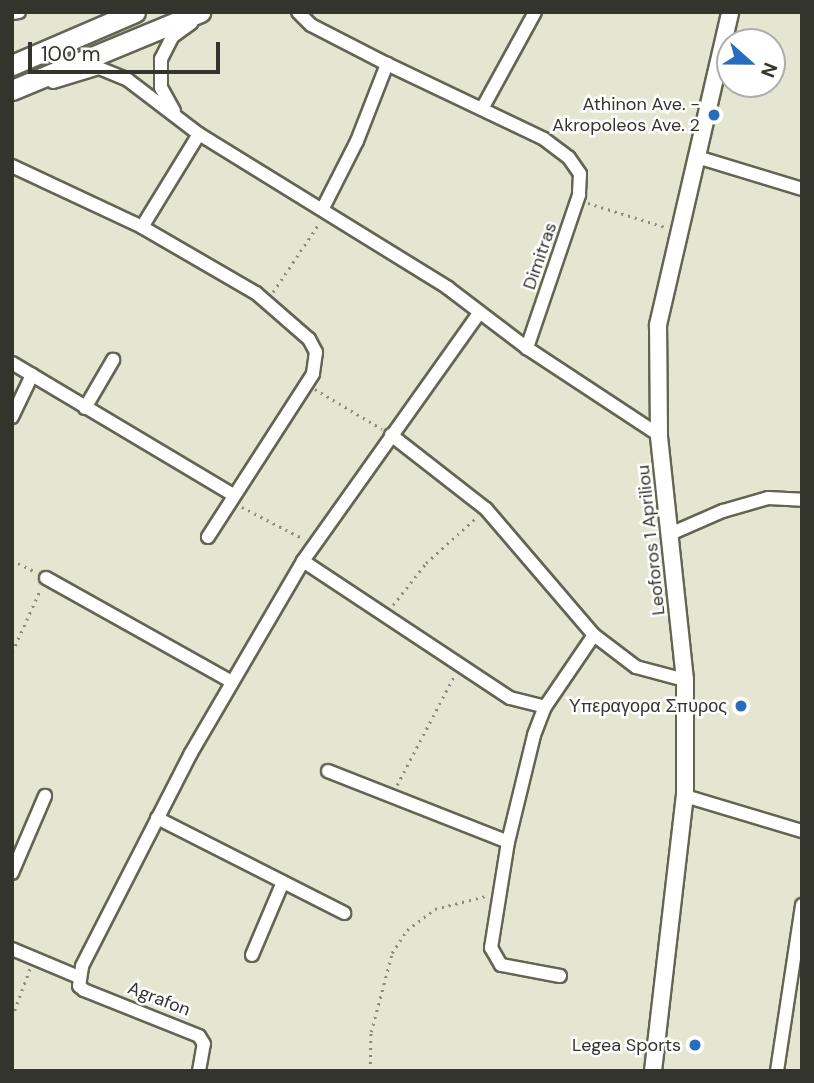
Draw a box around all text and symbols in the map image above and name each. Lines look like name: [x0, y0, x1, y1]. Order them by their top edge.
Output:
scale bar: [32, 28, 224, 72]
north arrow: [716, 28, 786, 98]
text: 100 m: [41, 40, 101, 68]
text: N: [755, 59, 783, 81]
place label: Athinon Ave. - Akropoleos Ave. 2: [552, 94, 700, 136]
marker: Athinon Ave. - Akropoleos Ave. 2: [706, 107, 722, 123]
street label: Dimitras: [518, 220, 562, 292]
street label: Leoforos 1 Apriliou: [632, 464, 670, 616]
place label: Υπεραγορα Σπυρος: [569, 695, 727, 717]
marker: Υπεραγορα Σπυρος: [733, 698, 749, 714]
street label: Agrafon: [125, 977, 193, 1021]
place label: Legea Sports: [572, 1034, 681, 1056]
marker: Legea Sports: [687, 1037, 703, 1053]

